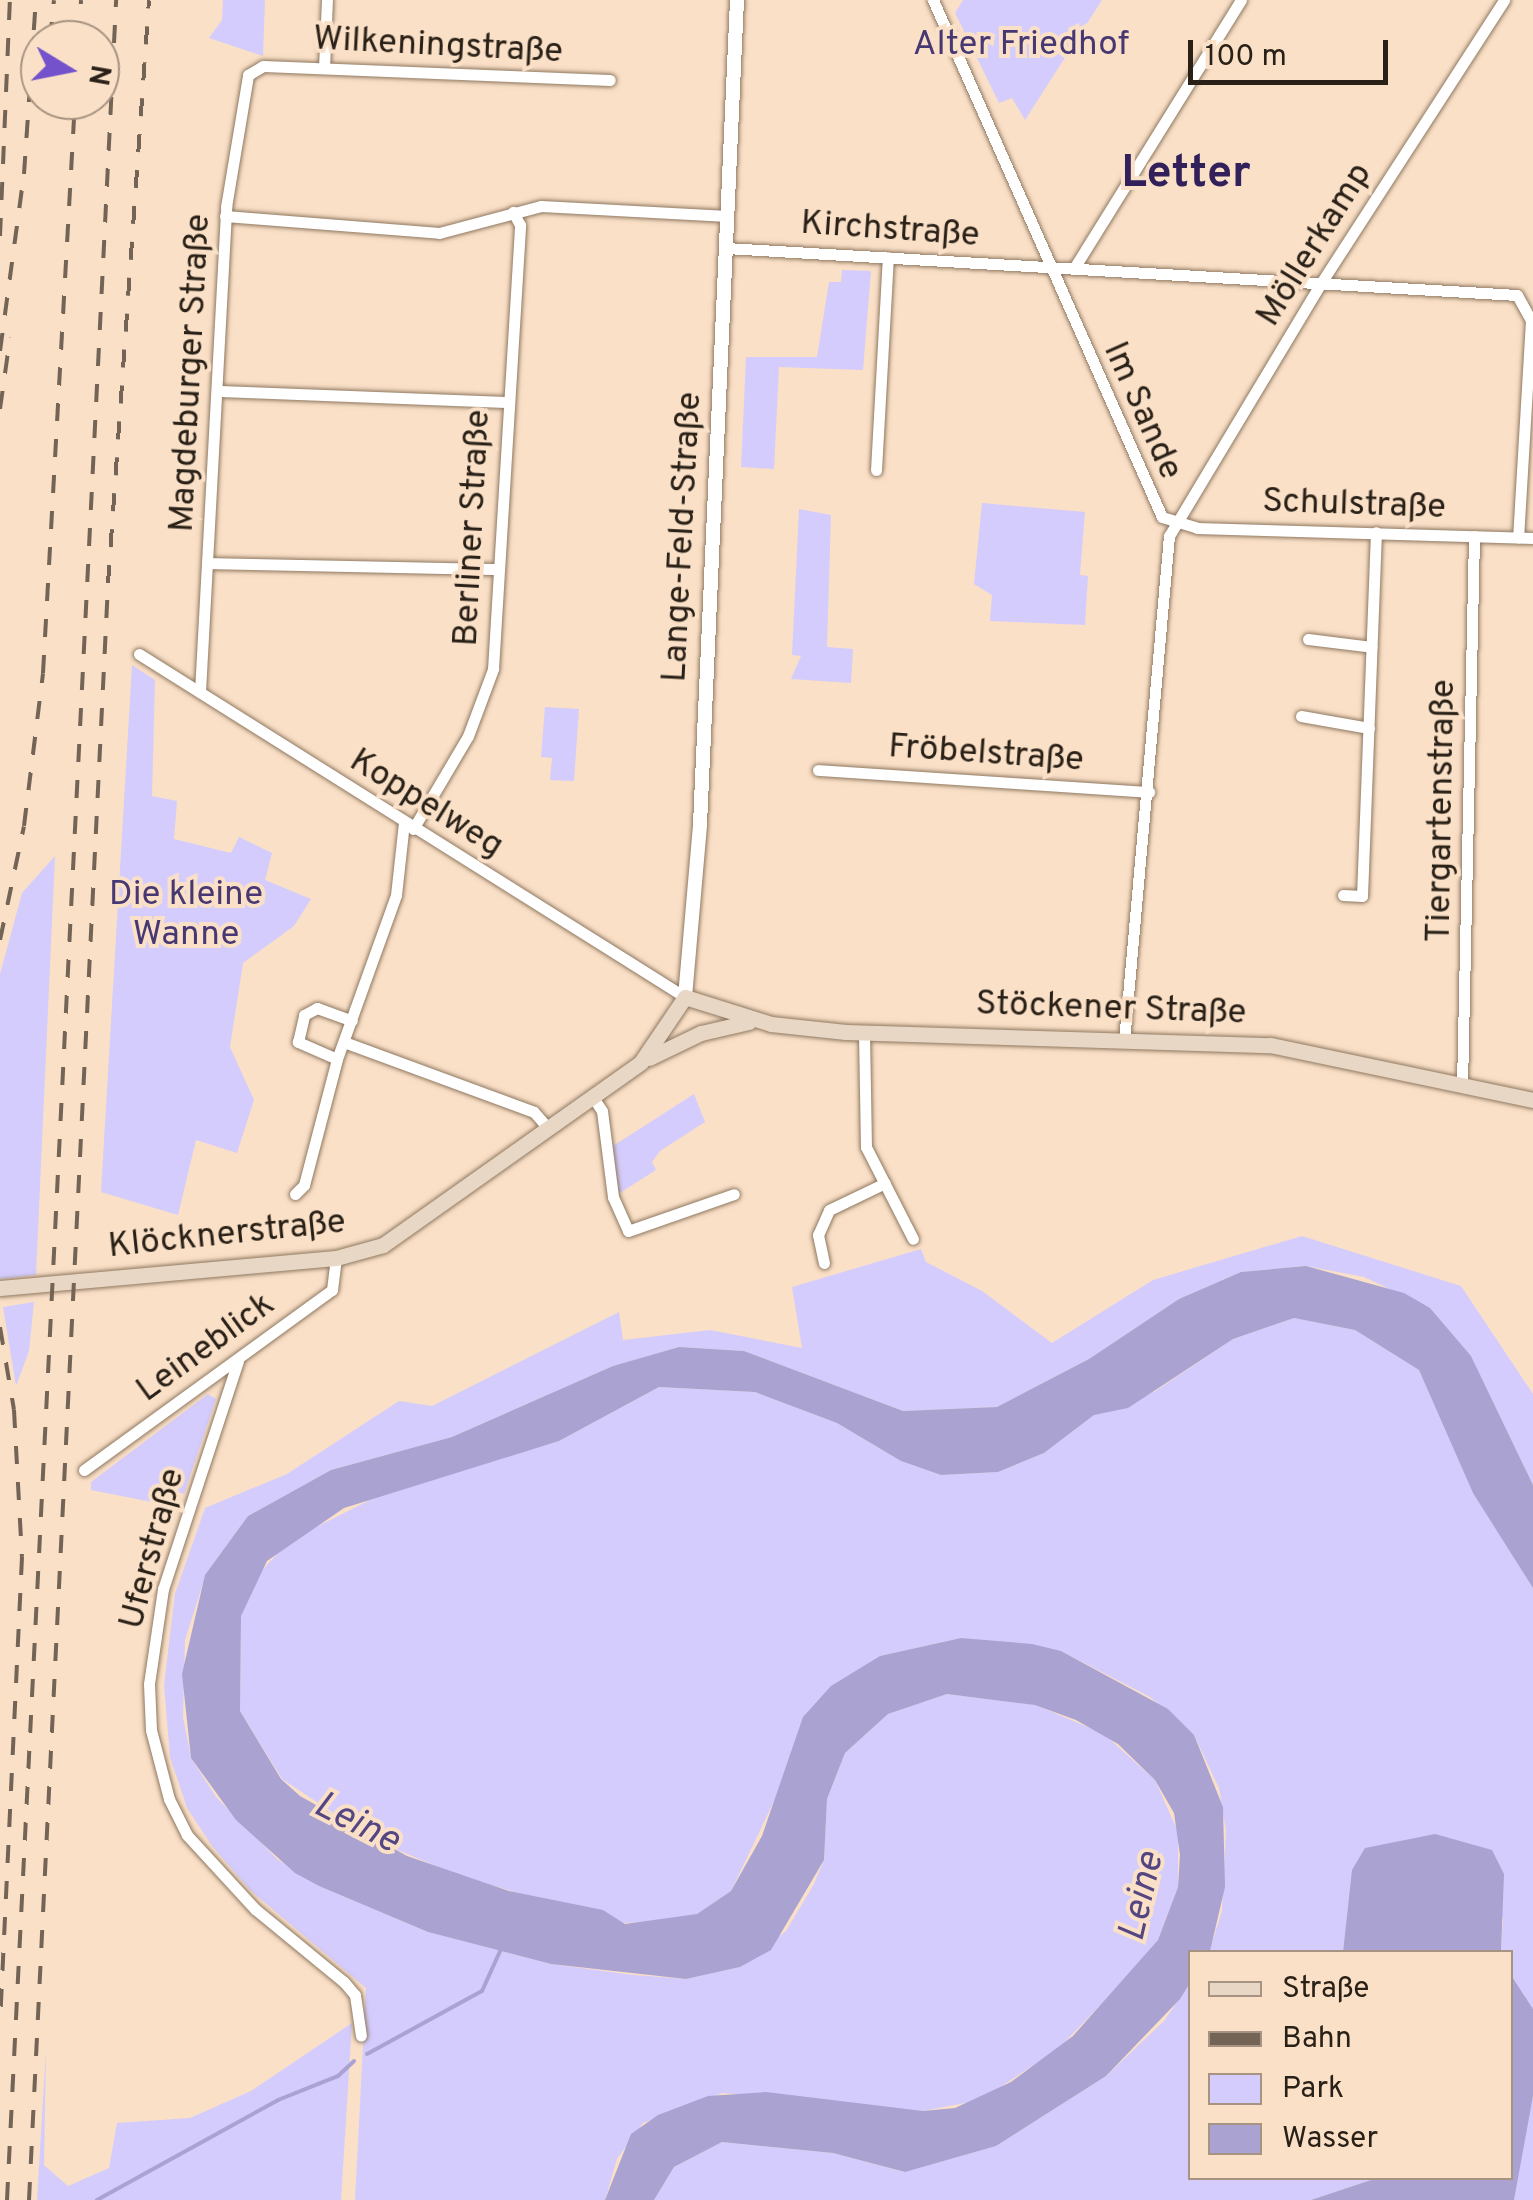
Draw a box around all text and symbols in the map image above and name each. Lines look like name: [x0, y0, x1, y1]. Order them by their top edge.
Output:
street label: Wilkeningstraße: [312, 18, 564, 74]
north arrow: [20, 20, 120, 120]
scale bar: [1193, 20, 1393, 82]
park label: Alter Friedhof: [913, 24, 1129, 66]
text: 100 m: [1205, 39, 1287, 76]
text: N: [78, 62, 117, 88]
district label: Letter: [1121, 148, 1251, 202]
street label: Möllerkamp: [1248, 155, 1382, 335]
street label: Kirchstraße: [799, 203, 981, 257]
street label: Magdeburger Straße: [162, 213, 220, 533]
street label: Im Sande: [1093, 336, 1191, 486]
street label: Lange-Feld-Straße: [654, 391, 712, 683]
street label: Berliner Straße: [446, 409, 500, 647]
street label: Schulstraße: [1261, 481, 1447, 529]
street label: Tiergartenstraße: [1419, 679, 1465, 943]
street label: Fröbelstraße: [887, 726, 1085, 782]
street label: Koppelweg: [341, 740, 511, 868]
park label: Die kleine Wanne: [109, 874, 263, 956]
street label: Stöckener Straße: [975, 983, 1247, 1035]
street label: Klöcknerstraße: [106, 1202, 348, 1268]
street label: Leineblick: [129, 1284, 283, 1412]
street label: Uferstraße: [111, 1464, 195, 1634]
water label: Leine: [306, 1783, 406, 1865]
water label: Leine: [1111, 1848, 1175, 1946]
legend: [1188, 1950, 1513, 2180]
text: Straße: [1282, 1971, 1369, 2008]
text: Bahn: [1282, 2021, 1352, 2058]
text: Park: [1282, 2071, 1344, 2108]
text: Wasser: [1282, 2121, 1378, 2158]

